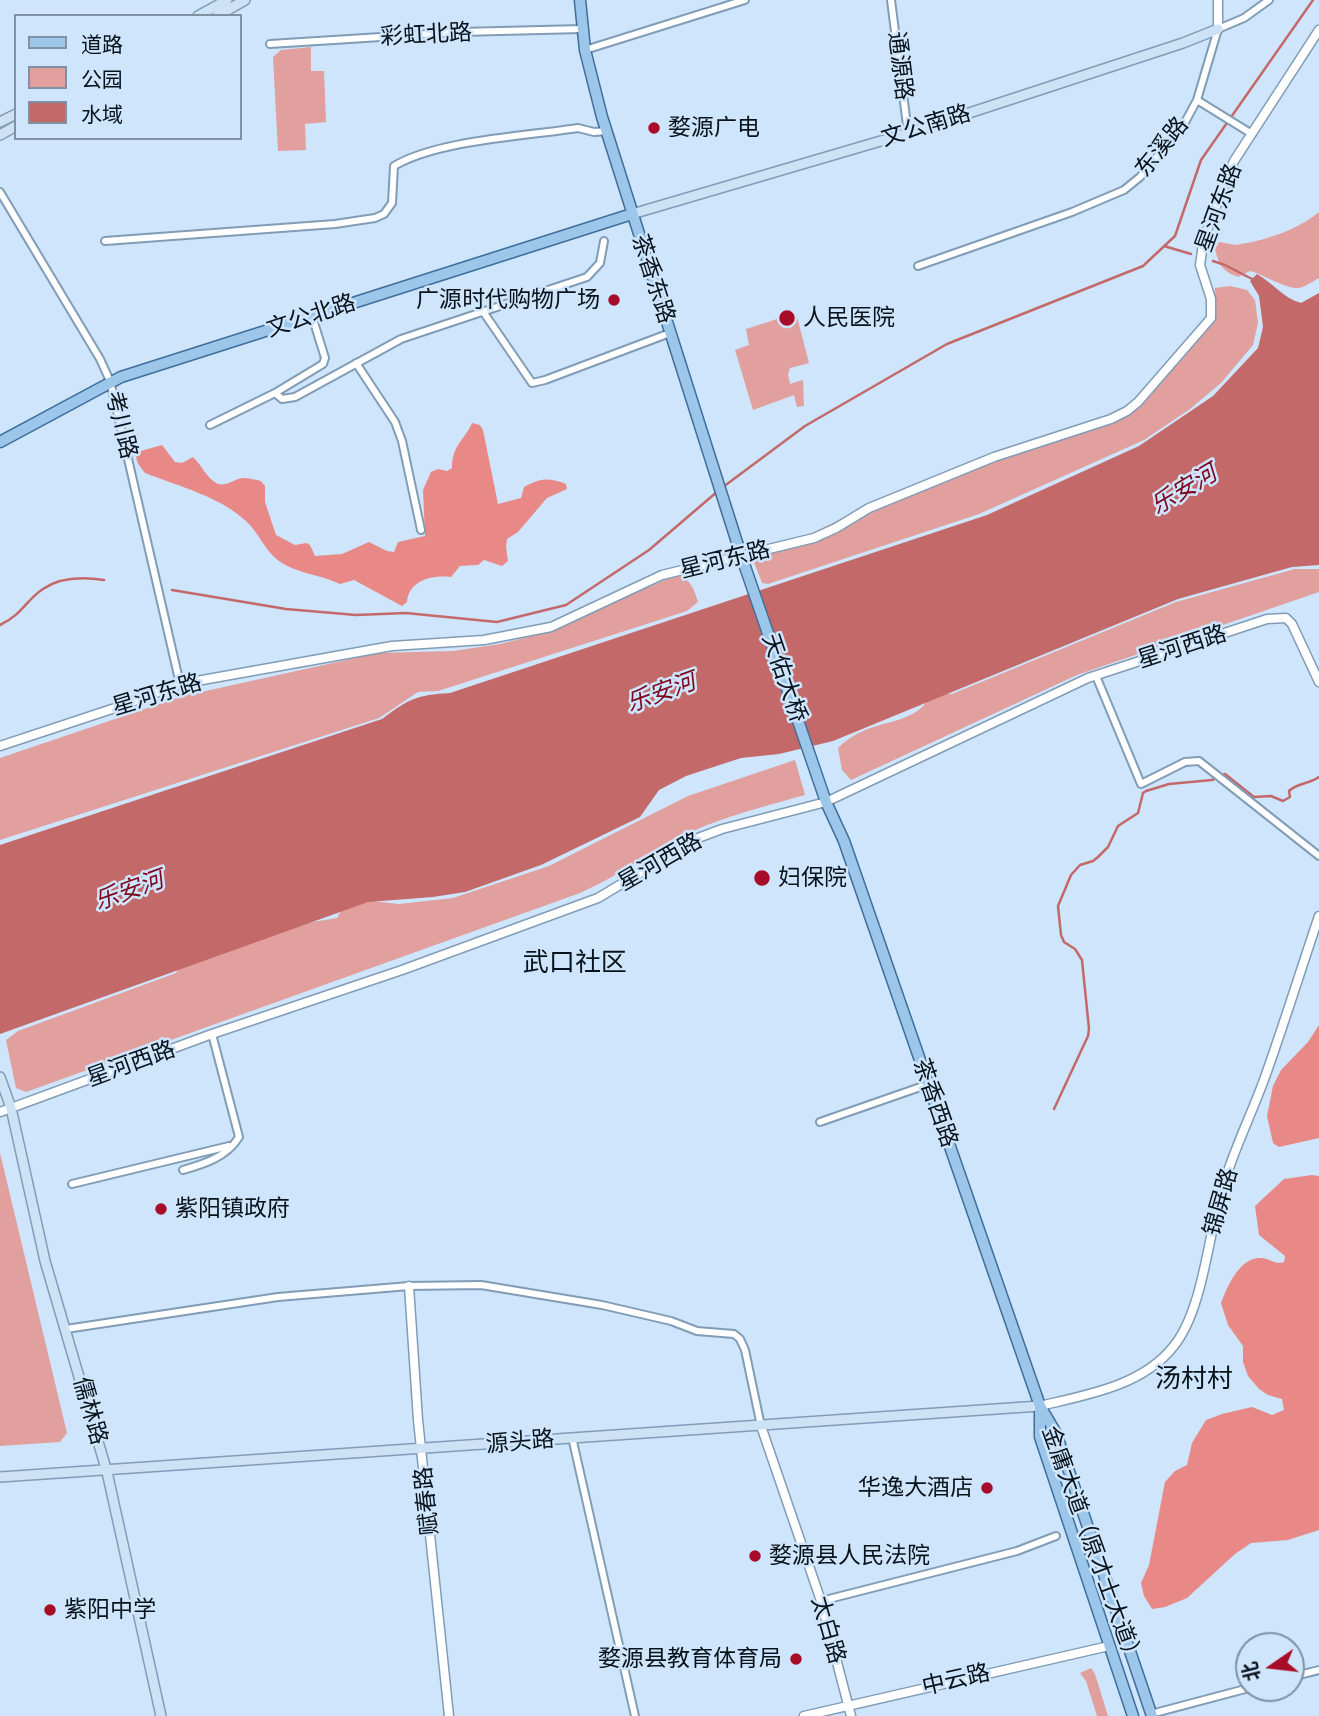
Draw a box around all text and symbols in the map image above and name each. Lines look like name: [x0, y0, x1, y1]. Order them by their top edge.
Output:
legend: [14, 14, 242, 140]
street label: 彩虹北路: [379, 19, 473, 51]
street label: 通源路: [882, 30, 918, 102]
text: 道路: [81, 32, 123, 57]
text: 公园: [81, 67, 123, 92]
street label: 文公南路: [878, 99, 974, 153]
text: 水域: [81, 102, 123, 127]
street label: 东溪路: [1130, 112, 1194, 182]
place label: 婺源广电: [668, 114, 760, 142]
marker: 婺源广电: [646, 120, 662, 136]
street label: 星河东路: [1190, 160, 1248, 256]
street label: 茶香东路: [626, 231, 680, 327]
place label: 广源时代购物广场: [416, 286, 600, 314]
street label: 文公北路: [263, 289, 359, 343]
marker: 广源时代购物广场: [606, 292, 622, 308]
place label: 人民医院: [803, 304, 895, 332]
marker: 人民医院: [777, 308, 797, 328]
street label: 考川路: [99, 388, 143, 462]
water label: 乐安河: [1146, 459, 1222, 521]
street label: 星河东路: [677, 535, 773, 585]
street label: 星河西路: [1134, 620, 1230, 674]
street label: 天佑大桥: [756, 630, 812, 726]
water label: 乐安河: [622, 667, 700, 719]
street label: 星河东路: [109, 668, 205, 722]
street label: 星河西路: [613, 827, 707, 897]
place label: 妇保院: [778, 864, 847, 892]
water label: 乐安河: [90, 865, 168, 917]
marker: 妇保院: [752, 868, 772, 888]
district label: 武口社区: [523, 947, 627, 979]
street label: 星河西路: [83, 1035, 179, 1093]
street label: 茶香西路: [907, 1055, 963, 1151]
street label: 锦屏路: [1198, 1165, 1244, 1239]
place label: 紫阳镇政府: [175, 1195, 290, 1223]
marker: 紫阳镇政府: [153, 1201, 169, 1217]
district label: 汤村村: [1155, 1363, 1233, 1395]
street label: 儒林路: [67, 1374, 113, 1448]
street label: 金庸大道（原才士大道）: [1036, 1422, 1148, 1670]
street label: 源头路: [484, 1425, 556, 1459]
street label: 赋春路: [410, 1465, 444, 1537]
place label: 华逸大酒店: [858, 1474, 973, 1502]
marker: 华逸大酒店: [979, 1480, 995, 1496]
place label: 婺源县人民法院: [769, 1542, 930, 1570]
marker: 婺源县人民法院: [747, 1548, 763, 1564]
street label: 太白路: [805, 1593, 851, 1667]
place label: 紫阳中学: [64, 1596, 156, 1624]
marker: 紫阳中学: [42, 1602, 58, 1618]
north arrow: [1235, 1632, 1305, 1702]
place label: 婺源县教育体育局: [598, 1645, 782, 1673]
marker: 婺源县教育体育局: [788, 1651, 804, 1667]
street label: 中云路: [919, 1659, 993, 1701]
text: 北: [1238, 1660, 1265, 1684]

